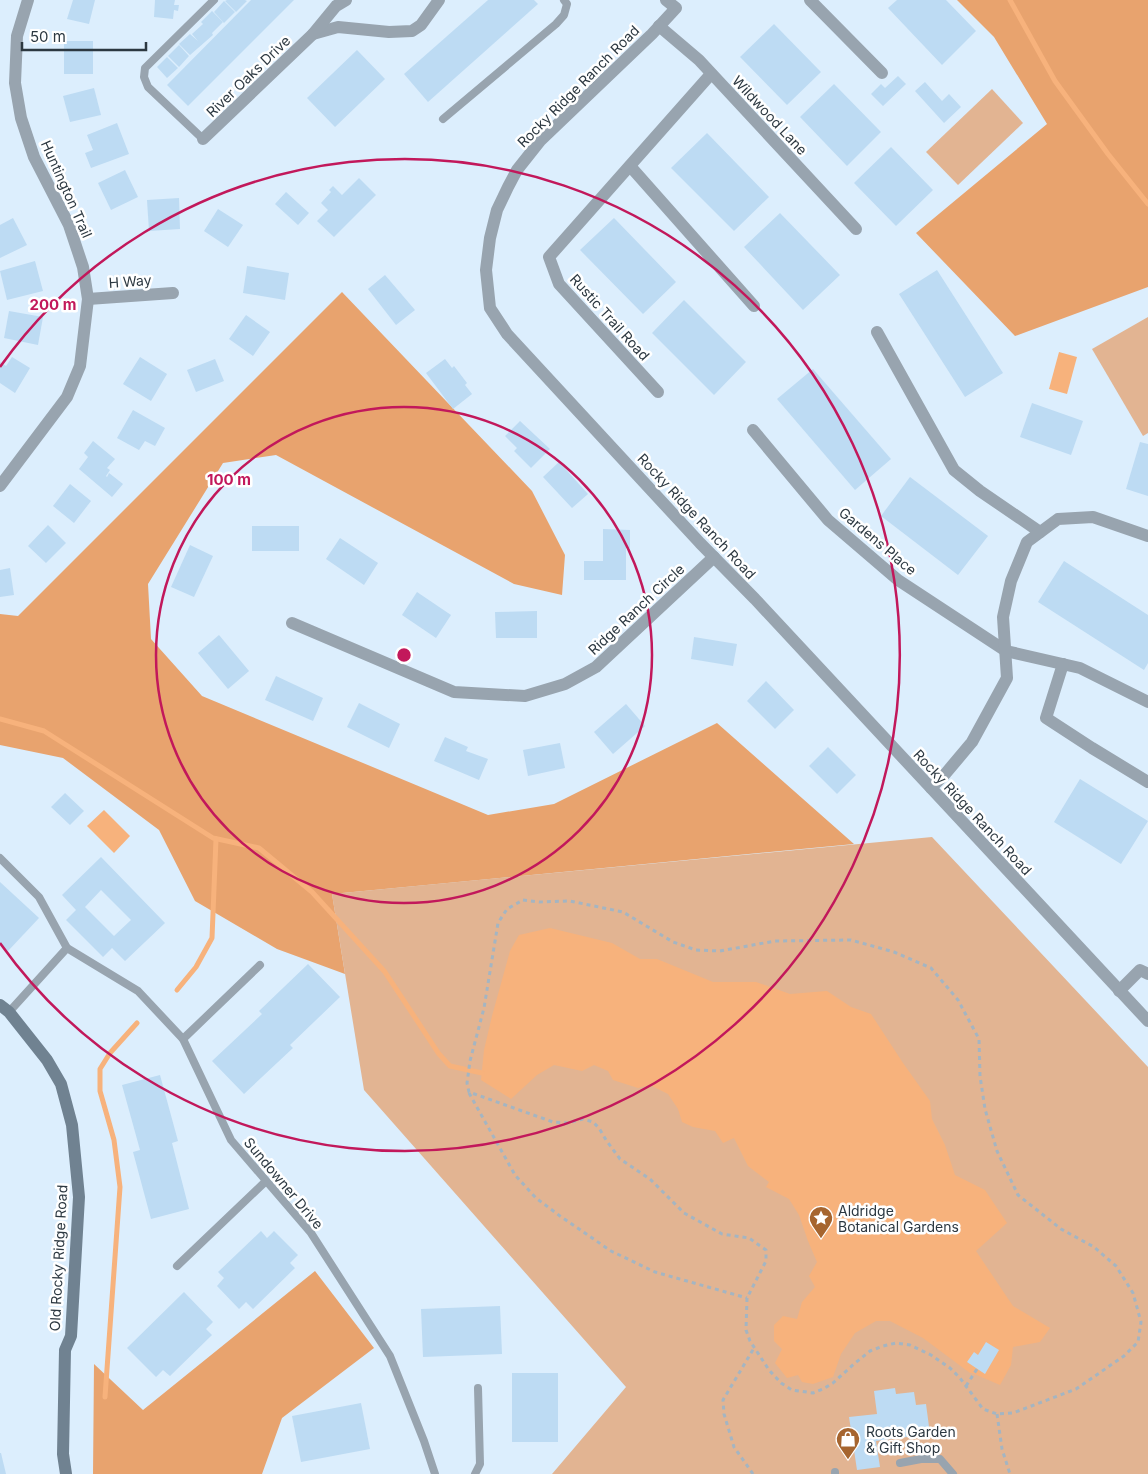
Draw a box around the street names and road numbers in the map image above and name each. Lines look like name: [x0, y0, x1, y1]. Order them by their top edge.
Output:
street label: Rocky Ridge Ranch Road: [514, 22, 642, 150]
street label: River Oaks Drive: [203, 32, 293, 120]
street label: Wildwood Lane: [729, 72, 811, 158]
street label: Huntington Trail: [38, 138, 96, 240]
street label: Rustic Trail Road: [567, 270, 653, 364]
street label: H Way: [108, 271, 152, 291]
street label: Rocky Ridge Ranch Road: [634, 450, 760, 582]
street label: Gardens Place: [836, 504, 920, 578]
street label: Ridge Ranch Circle: [584, 560, 688, 658]
street label: Rocky Ridge Ranch Road: [910, 746, 1036, 878]
street label: Sundowner Drive: [241, 1134, 327, 1232]
street label: Old Rocky Ridge Road: [46, 1184, 70, 1332]

